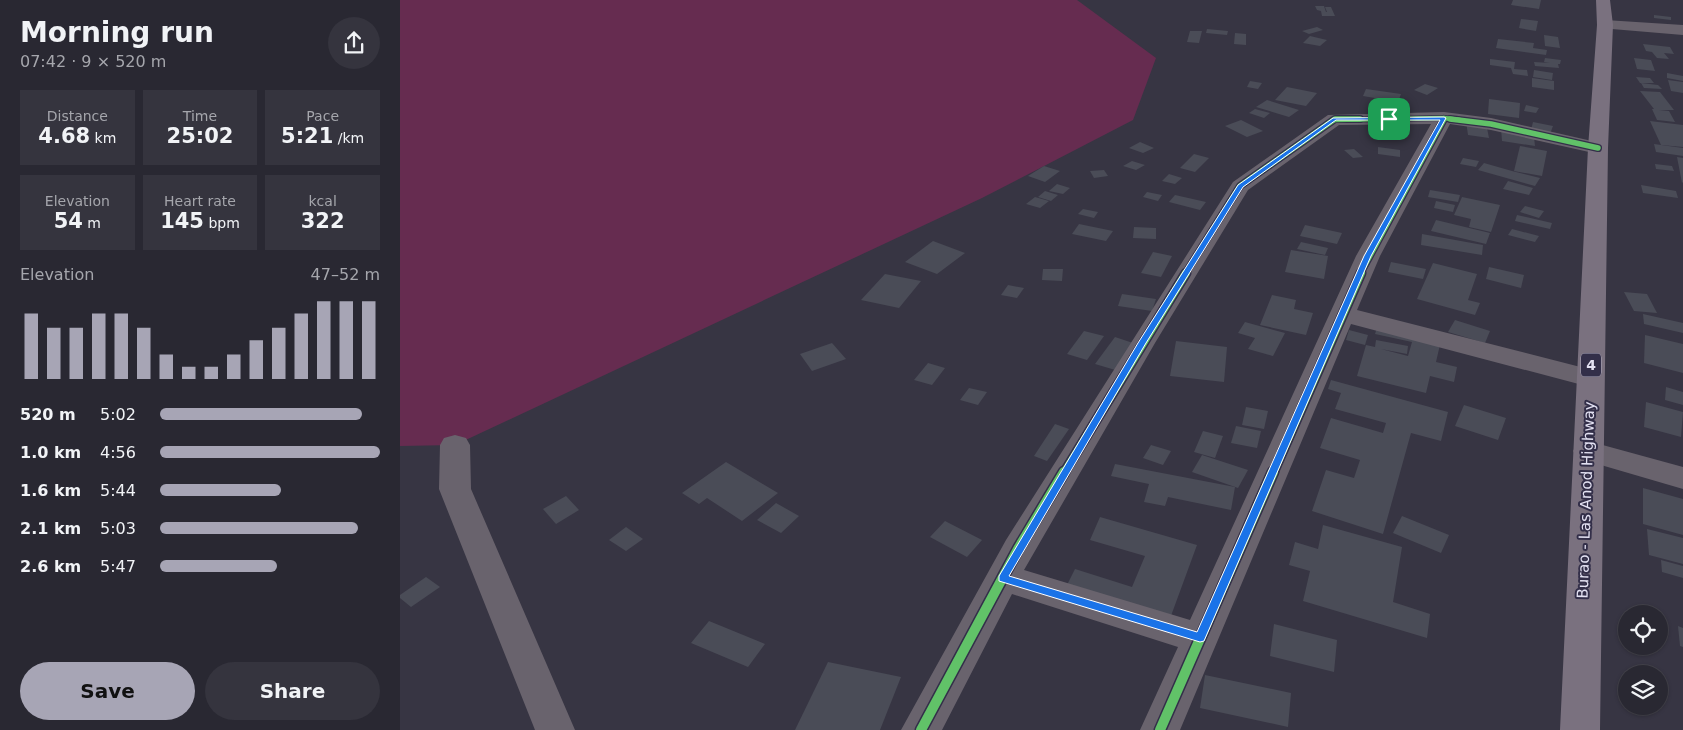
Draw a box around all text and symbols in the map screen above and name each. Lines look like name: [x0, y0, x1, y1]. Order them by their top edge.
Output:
text: Morning run: [20, 16, 214, 49]
button: share: [328, 17, 380, 69]
text: 07:42 · 9 × 520 m: [20, 52, 166, 71]
pin: [1368, 98, 1410, 140]
icon: arrive: [1375, 105, 1403, 133]
text: Distance: [47, 108, 108, 124]
text: Time: [183, 108, 217, 124]
text: Pace: [306, 108, 339, 124]
text: 4.68: [38, 124, 90, 148]
text: 25:02: [167, 124, 233, 148]
text: 5:21: [281, 124, 333, 148]
text: km: [90, 130, 116, 146]
text: /km: [333, 130, 364, 146]
text: Elevation: [45, 193, 110, 209]
text: Heart rate: [164, 193, 236, 209]
text: kcal: [309, 193, 337, 209]
text: 54: [54, 209, 83, 233]
text: 145: [160, 209, 204, 233]
text: 322: [301, 209, 345, 233]
text: m: [83, 215, 101, 231]
text: bpm: [204, 215, 240, 231]
text: Elevation: [20, 265, 94, 284]
text: 47–52 m: [311, 265, 380, 284]
road number: 4: [1581, 354, 1601, 376]
street label: Burao - Las Anod Highway: [1574, 401, 1598, 599]
text: 520 m: [20, 405, 76, 424]
text: 5:02: [100, 405, 136, 424]
text: 1.0 km: [20, 443, 81, 462]
text: 4:56: [100, 443, 136, 462]
text: 1.6 km: [20, 481, 81, 500]
text: 5:44: [100, 481, 136, 500]
text: 2.1 km: [20, 519, 81, 538]
text: 5:03: [100, 519, 136, 538]
text: 2.6 km: [20, 557, 81, 576]
text: 5:47: [100, 557, 136, 576]
map controls: [1618, 605, 1668, 715]
button: locate: [1618, 605, 1668, 655]
button: Save: [20, 662, 195, 720]
button: Share: [205, 662, 380, 720]
button: layers: [1618, 665, 1668, 715]

